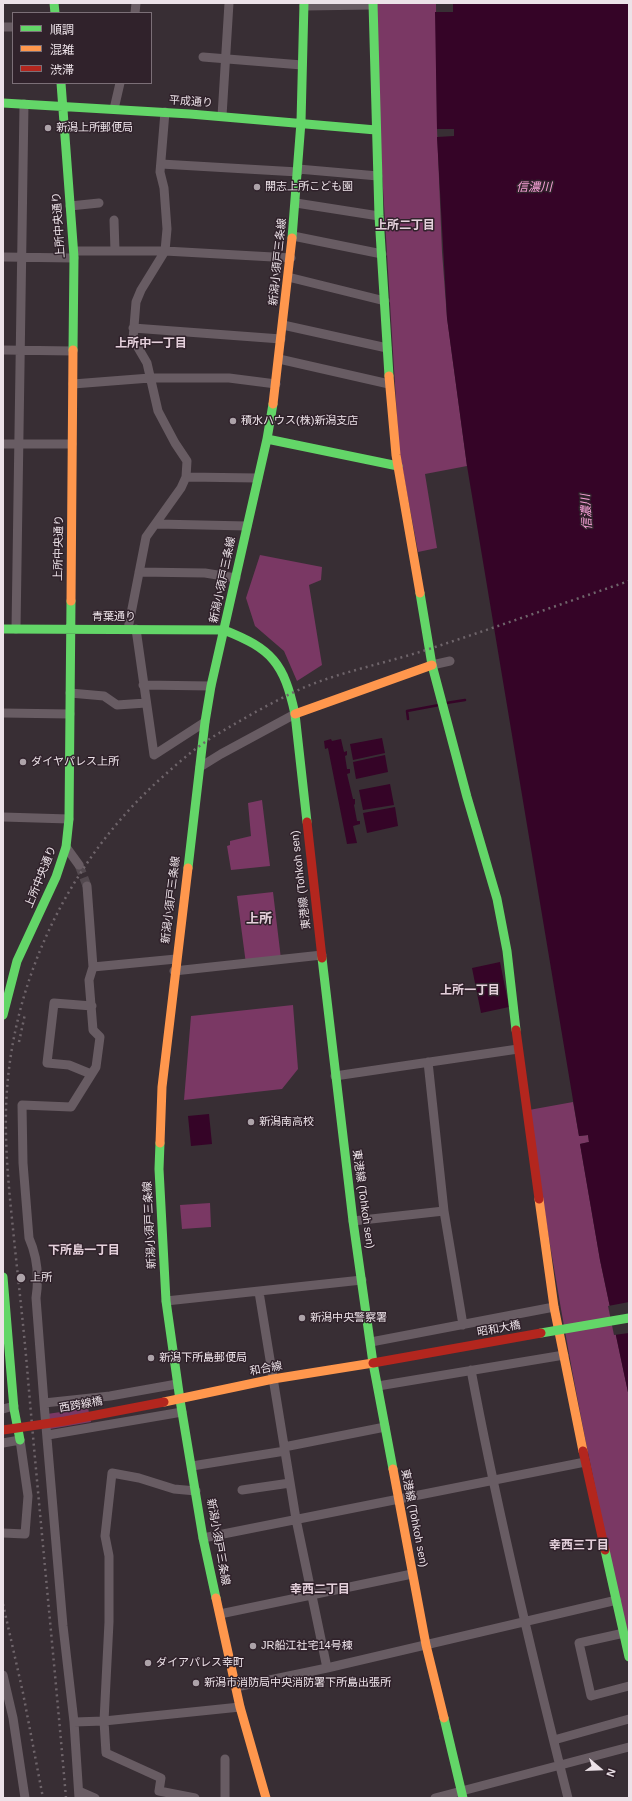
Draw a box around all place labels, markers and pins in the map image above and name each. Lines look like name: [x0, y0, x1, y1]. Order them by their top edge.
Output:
place label: 新潟上所郵便局: [56, 121, 133, 135]
marker: 新潟上所郵便局: [43, 123, 53, 133]
place label: 開志上所こども園: [265, 180, 353, 194]
marker: 開志上所こども園: [252, 182, 262, 192]
place label: 積水ハウス(株)新潟支店: [241, 414, 358, 428]
marker: 積水ハウス(株)新潟支店: [228, 416, 238, 426]
place label: ダイヤパレス上所: [31, 755, 119, 769]
marker: ダイヤパレス上所: [18, 757, 28, 767]
place label: 新潟南高校: [259, 1115, 314, 1129]
marker: 新潟南高校: [246, 1117, 256, 1127]
place label: 上所: [30, 1271, 52, 1285]
marker: 上所: [15, 1272, 27, 1284]
place label: 新潟中央警察署: [310, 1311, 387, 1325]
marker: 新潟中央警察署: [297, 1313, 307, 1323]
place label: 新潟下所島郵便局: [159, 1351, 247, 1365]
marker: 新潟下所島郵便局: [146, 1353, 156, 1363]
place label: JR船江社宅14号棟: [261, 1639, 353, 1653]
marker: JR船江社宅14号棟: [248, 1641, 258, 1651]
place label: ダイアパレス幸町: [156, 1656, 244, 1670]
marker: ダイアパレス幸町: [143, 1658, 153, 1668]
place label: 新潟市消防局中央消防署下所島出張所: [204, 1676, 391, 1690]
marker: 新潟市消防局中央消防署下所島出張所: [191, 1678, 201, 1688]

